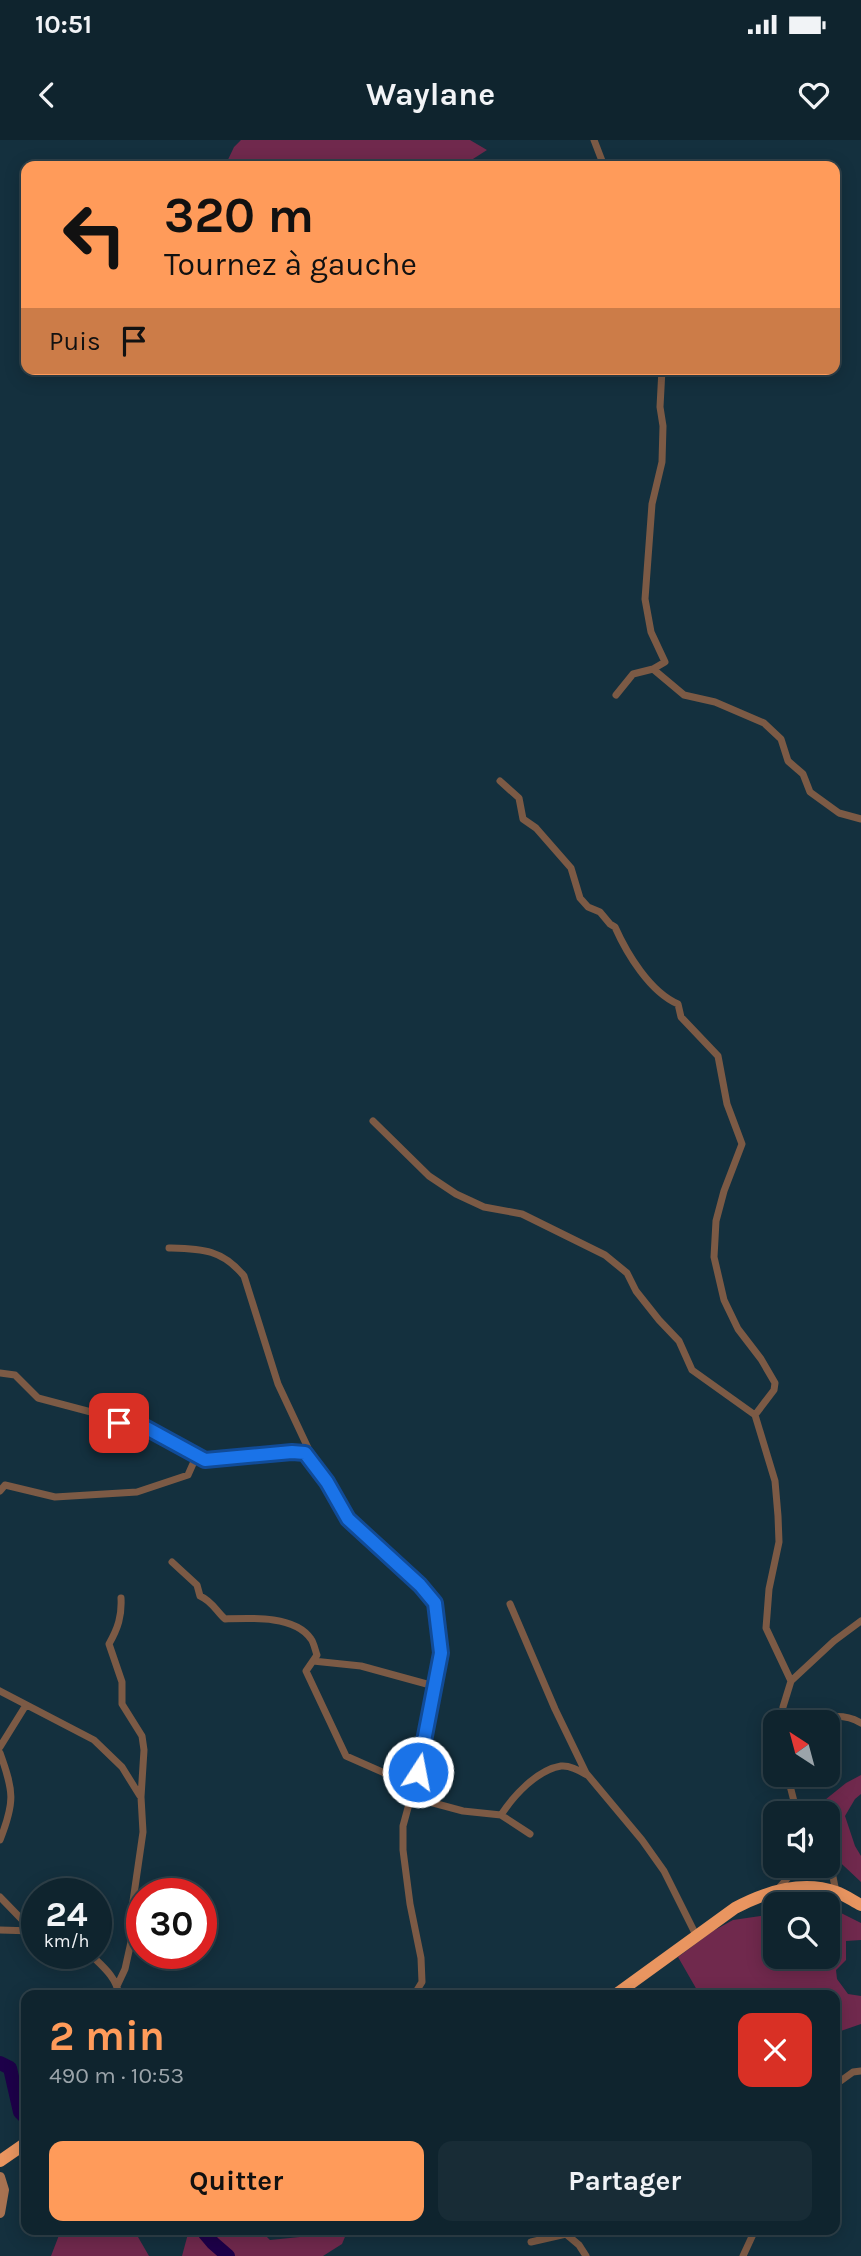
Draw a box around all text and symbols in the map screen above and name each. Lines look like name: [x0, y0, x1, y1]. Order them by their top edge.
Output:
text: 10:51: [35, 9, 92, 40]
icon: back: [28, 76, 66, 114]
text: Waylane: [366, 76, 495, 113]
icon: heart: [795, 76, 833, 114]
text: 320 m: [164, 187, 314, 244]
icon: left: [49, 189, 140, 280]
text: Tournez à gauche: [164, 246, 417, 283]
icon: arrive: [115, 322, 153, 360]
text: Puis: [49, 326, 101, 357]
pin: [89, 1393, 149, 1453]
icon: arrive: [100, 1404, 138, 1442]
north arrow: [763, 1710, 840, 1787]
map controls: [763, 1710, 840, 1969]
position arrow: [381, 1735, 455, 1809]
button: sound: [763, 1801, 840, 1878]
speed limit sign: 30: [126, 1878, 217, 1969]
button: search: [763, 1892, 840, 1969]
text: 24: [46, 1894, 88, 1935]
text: km/h: [44, 1930, 89, 1952]
text: 2 min: [49, 2011, 165, 2061]
button: close: [738, 2013, 812, 2087]
text: 490 m · 10:53: [49, 2062, 184, 2089]
button: Quitter: [49, 2141, 424, 2221]
button: Partager: [438, 2141, 812, 2221]

